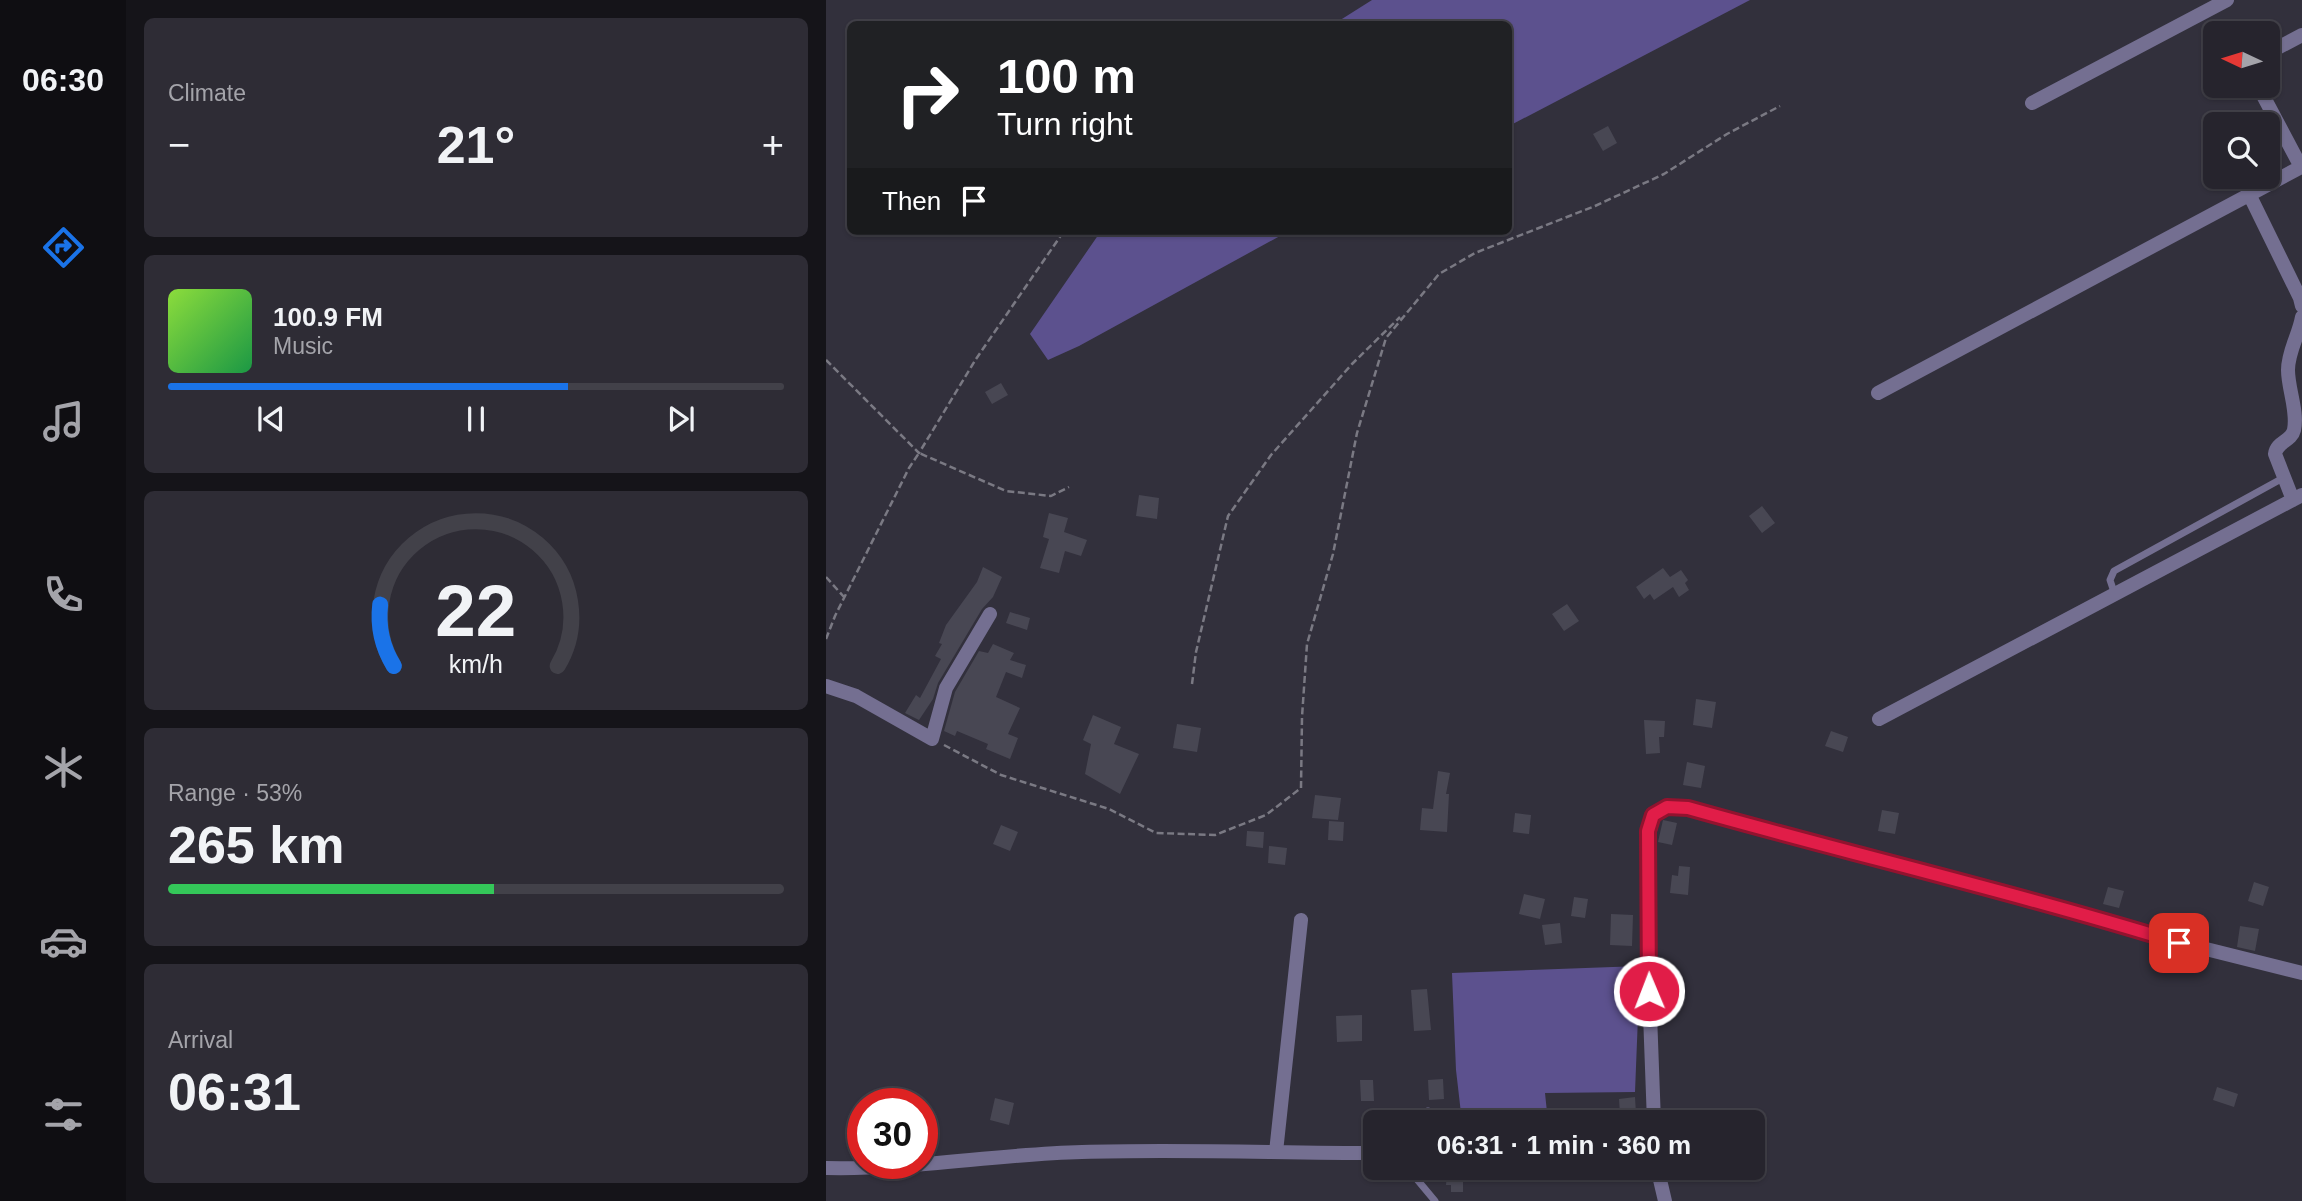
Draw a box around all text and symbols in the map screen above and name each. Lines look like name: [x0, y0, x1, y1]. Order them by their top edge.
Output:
north arrow: [2203, 21, 2280, 98]
map controls: [2203, 21, 2280, 189]
icon: right: [882, 49, 973, 140]
text: 100 m: [997, 49, 1136, 103]
text: 06:30: [22, 62, 104, 98]
text: Climate: [168, 80, 246, 106]
text: Turn right: [997, 106, 1133, 142]
button: search: [2203, 112, 2280, 189]
text: 21°: [437, 116, 515, 174]
text: −: [168, 124, 190, 166]
text: +: [762, 124, 784, 166]
icon: arrive: [955, 182, 993, 220]
text: Then: [882, 186, 941, 216]
icon: directions: [39, 223, 88, 272]
text: 100.9 FM: [273, 302, 383, 332]
text: Music: [273, 333, 333, 359]
icon: music: [39, 397, 88, 446]
icon: previous: [252, 400, 290, 438]
icon: pause: [457, 400, 495, 438]
icon: next: [662, 400, 700, 438]
icon: phone: [39, 570, 88, 619]
text: 22: [436, 571, 516, 652]
text: km/h: [449, 650, 503, 678]
icon: climate: [39, 743, 88, 792]
text: Range · 53%: [168, 780, 302, 806]
text: 265 km: [168, 816, 344, 874]
pin: [2149, 913, 2209, 973]
icon: car: [39, 917, 88, 966]
icon: arrive: [2160, 924, 2198, 962]
position arrow: [1612, 954, 1686, 1028]
text: Arrival: [168, 1027, 233, 1053]
text: 06:31: [168, 1063, 301, 1121]
speed limit sign: 30: [847, 1088, 938, 1179]
icon: filters: [39, 1090, 88, 1139]
text: 06:31 · 1 min · 360 m: [1437, 1130, 1691, 1160]

